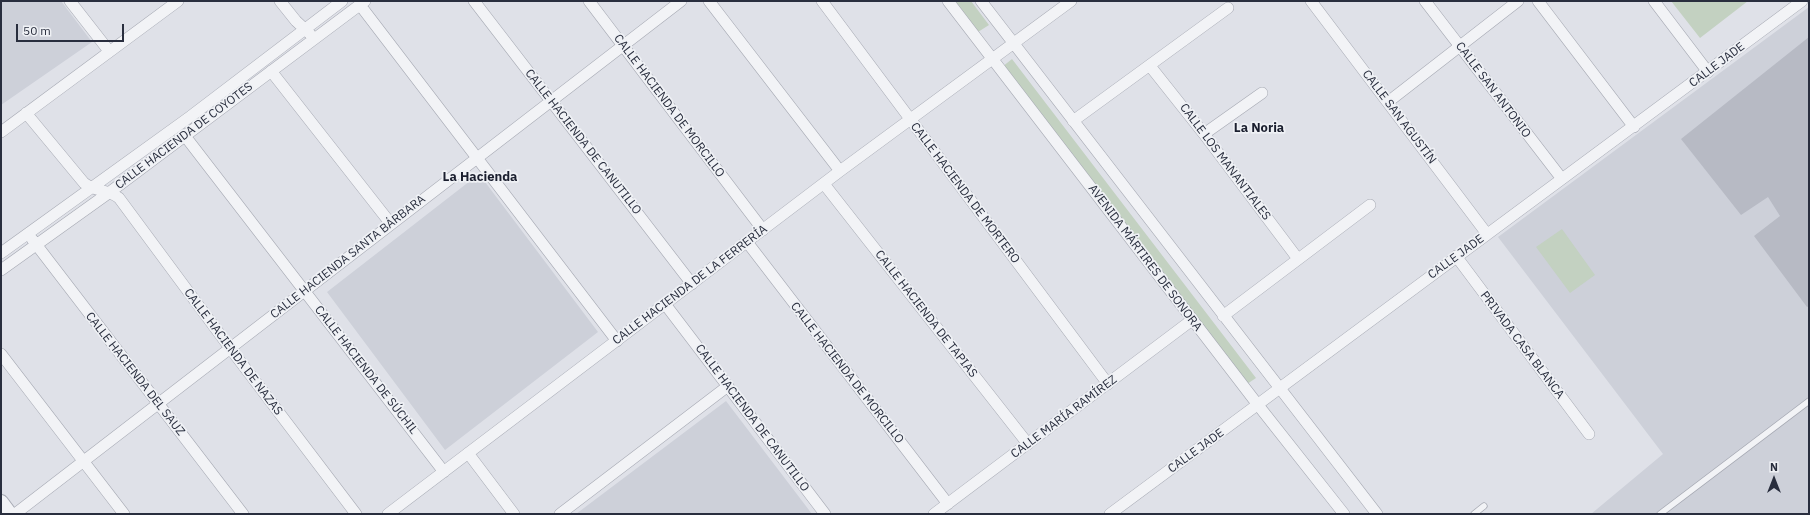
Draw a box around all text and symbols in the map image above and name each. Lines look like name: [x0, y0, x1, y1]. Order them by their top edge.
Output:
scale bar: [18, 16, 126, 42]
text: 50 m: [23, 23, 51, 38]
street label: CALLE HACIENDA DE MORCILLO: [611, 32, 727, 180]
street label: CALLE SAN ANTONIO: [1452, 39, 1534, 141]
street label: CALLE JADE: [1686, 39, 1748, 91]
street label: CALLE HACIENDA DE CANUTILLO: [522, 66, 644, 218]
street label: CALLE SAN AGUSTÍN: [1359, 67, 1439, 167]
street label: CALLE HACIENDA DE COYOTES: [112, 80, 256, 192]
street label: CALLE LOS MANANTIALES: [1176, 101, 1274, 223]
street label: CALLE HACIENDA DE MORTERO: [907, 120, 1023, 266]
district label: La Noria: [1234, 120, 1284, 136]
district label: La Hacienda: [442, 169, 518, 185]
street label: AVENIDA MÁRTIRES DE SONORA: [1085, 182, 1205, 334]
street label: CALLE HACIENDA SANTA BÁRBARA: [268, 192, 428, 322]
street label: CALLE HACIENDA DE LA FERRERÍA: [610, 222, 770, 348]
street label: CALLE JADE: [1425, 232, 1487, 282]
street label: CALLE HACIENDA DE TAPIAS: [872, 247, 980, 381]
street label: CALLE HACIENDA DE NAZAS: [181, 286, 285, 418]
street label: PRIVADA CASA BLANCA: [1477, 288, 1567, 402]
street label: CALLE HACIENDA DE MORCILLO: [787, 300, 907, 446]
street label: CALLE HACIENDA DE SÚCHIL: [311, 303, 421, 437]
street label: CALLE HACIENDA DEL SAUZ: [82, 309, 188, 439]
street label: CALLE HACIENDA DE CANUTILLO: [692, 342, 812, 494]
street label: CALLE MARÍA RAMÍREZ: [1008, 372, 1120, 462]
street label: CALLE JADE: [1165, 426, 1227, 476]
north arrow: [1754, 459, 1794, 499]
text: N: [1770, 460, 1778, 474]

